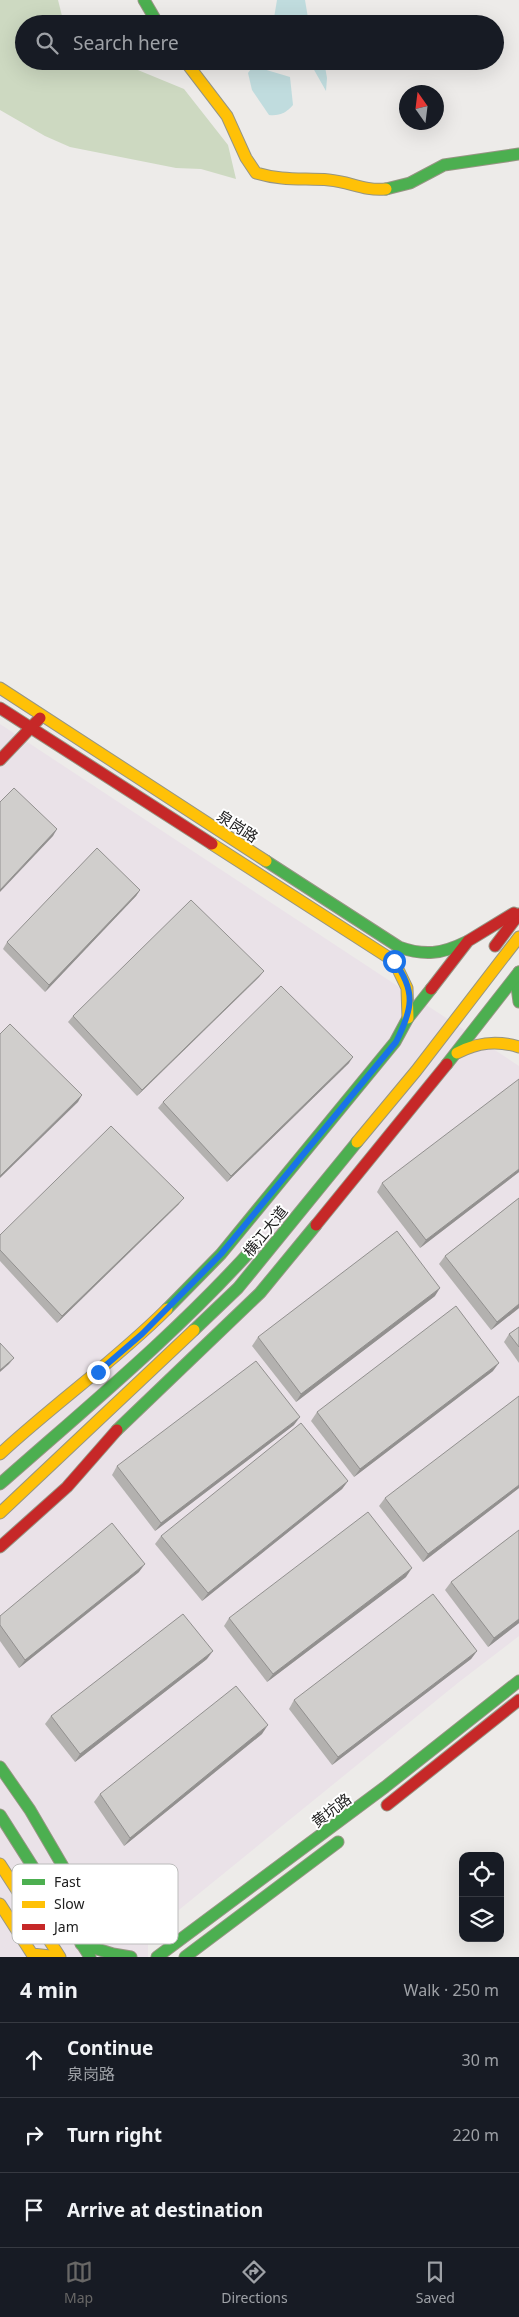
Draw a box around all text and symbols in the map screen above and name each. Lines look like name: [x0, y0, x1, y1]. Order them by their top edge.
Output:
search box: [15, 15, 504, 70]
icon: search: [33, 29, 61, 57]
text: Search here: [73, 30, 179, 56]
north arrow: [399, 85, 444, 130]
street label: 泉岗路: [214, 805, 262, 847]
route start: [383, 950, 406, 973]
street label: 横江大道: [238, 1201, 292, 1261]
route end: [87, 1361, 110, 1384]
street label: 黄坑路: [307, 1788, 355, 1832]
map controls: [459, 1852, 504, 1942]
button: locate: [459, 1852, 504, 1897]
legend: [12, 1864, 178, 1944]
text: Fast: [54, 1872, 81, 1891]
text: Slow: [54, 1894, 85, 1913]
button: layers: [459, 1897, 504, 1942]
text: Jam: [52, 1917, 79, 1936]
text: 4 min: [20, 1976, 78, 2004]
text: Walk · 250 m: [404, 1979, 499, 2001]
text: Continue: [67, 2035, 153, 2061]
icon: ahead: [20, 2046, 48, 2074]
text: 30 m: [462, 2049, 499, 2071]
text: 泉岗路: [67, 2063, 115, 2085]
icon: right: [20, 2121, 48, 2149]
text: Turn right: [67, 2122, 162, 2148]
text: 220 m: [452, 2124, 499, 2146]
icon: arrive: [20, 2196, 48, 2224]
text: Arrive at destination: [67, 2197, 263, 2223]
tab: Map: [64, 2258, 93, 2307]
tab: Directions: [221, 2258, 288, 2307]
tab: Saved: [416, 2258, 455, 2307]

